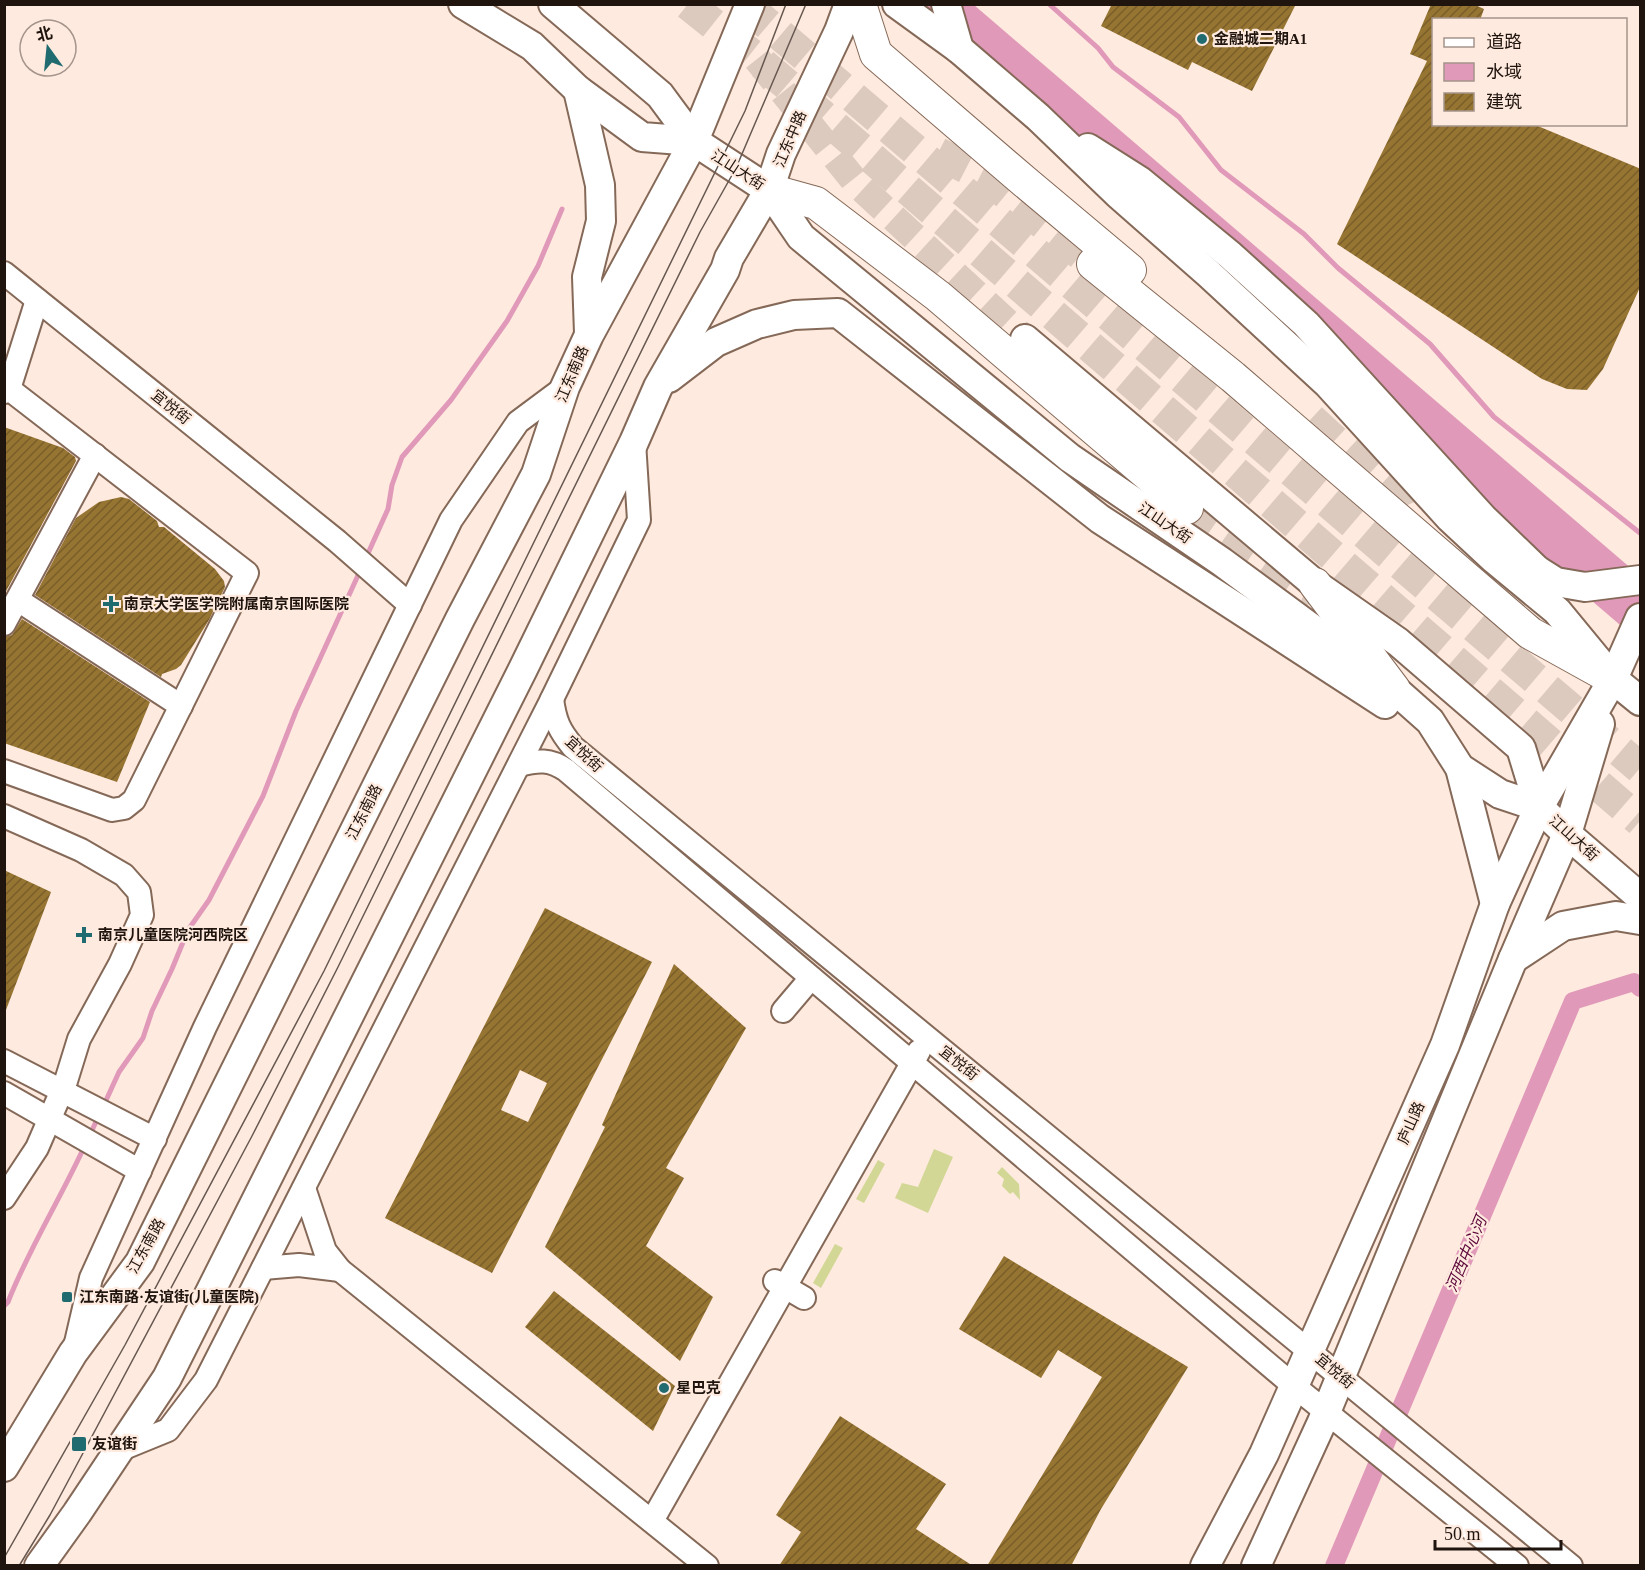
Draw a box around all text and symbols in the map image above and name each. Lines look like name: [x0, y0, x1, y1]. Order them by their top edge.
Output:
north arrow: [18, 18, 78, 78]
legend: [1432, 18, 1627, 126]
text: 北: [34, 24, 54, 44]
place label: 金融城二期A1: [1214, 30, 1307, 47]
marker: 金融城二期A1: [1195, 32, 1209, 46]
text: 道路: [1486, 32, 1522, 52]
text: 水域: [1486, 62, 1522, 82]
text: 建筑: [1486, 92, 1522, 112]
street label: 江东中路: [771, 108, 809, 170]
street label: 江山大街: [708, 147, 768, 193]
street label: 江东南路: [553, 343, 591, 405]
street label: 宜悦街: [148, 387, 194, 427]
street label: 江山大街: [1136, 500, 1194, 546]
marker: 南京大学医学院附属南京国际医院: [102, 595, 120, 613]
place label: 南京大学医学院附属南京国际医院: [124, 595, 349, 612]
street label: 宜悦街: [562, 733, 606, 775]
street label: 江东南路: [343, 782, 385, 842]
street label: 江山大街: [1546, 812, 1602, 864]
marker: 南京儿童医院河西院区: [75, 926, 93, 944]
place label: 南京儿童医院河西院区: [98, 926, 248, 943]
street label: 宜悦街: [936, 1043, 982, 1083]
street label: 庐山路: [1395, 1099, 1427, 1147]
water label: 河西中心河: [1443, 1211, 1491, 1294]
street label: 江东南路: [124, 1216, 168, 1276]
place label: 江东南路·友谊街(儿童医院): [79, 1288, 259, 1306]
marker: 江东南路·友谊街(儿童医院): [60, 1290, 74, 1304]
street label: 宜悦街: [1313, 1350, 1357, 1392]
place label: 星巴克: [676, 1380, 721, 1396]
marker: 星巴克: [657, 1381, 671, 1395]
marker: 友谊街: [70, 1435, 88, 1453]
place label: 友谊街: [92, 1436, 137, 1452]
scale bar: [1435, 1513, 1561, 1551]
text: 50 m: [1444, 1524, 1481, 1544]

